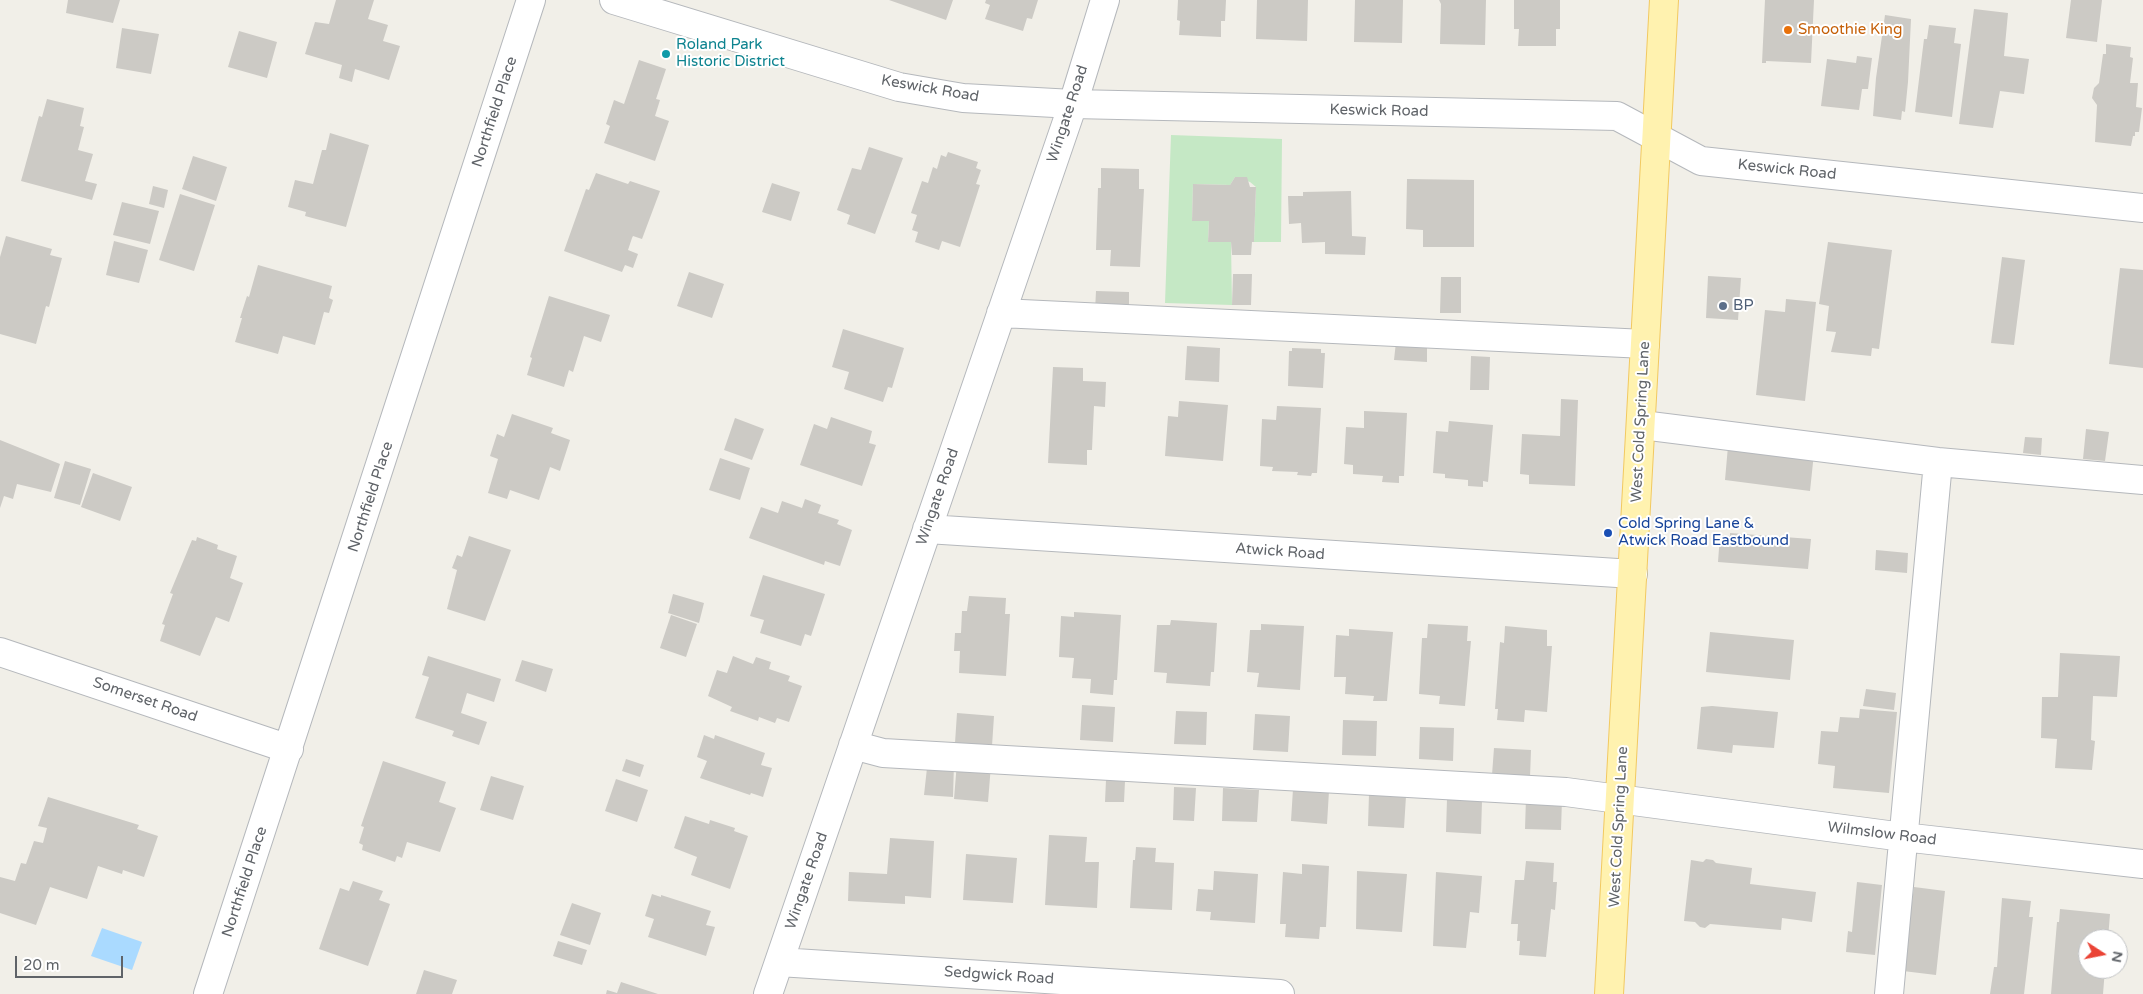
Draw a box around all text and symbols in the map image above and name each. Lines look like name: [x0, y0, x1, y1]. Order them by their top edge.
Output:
place label: Smoothie King: [1798, 21, 1902, 39]
marker: Smoothie King: [1782, 24, 1794, 36]
place label: Roland Park Historic District: [676, 36, 785, 71]
marker: Roland Park Historic District: [660, 48, 672, 60]
street label: Northfield Place: [469, 54, 521, 170]
street label: Wingate Road: [1044, 63, 1092, 165]
street label: Keswick Road: [880, 72, 980, 106]
street label: Keswick Road: [1329, 101, 1429, 121]
street label: Keswick Road: [1737, 156, 1837, 184]
place label: BP: [1733, 297, 1753, 315]
marker: BP: [1717, 300, 1729, 312]
street label: West Cold Spring Lane: [1628, 341, 1654, 503]
street label: Northfield Place: [345, 439, 397, 555]
street label: Wingate Road: [913, 446, 963, 548]
place label: Cold Spring Lane & Atwick Road Eastbound: [1618, 515, 1789, 550]
marker: Cold Spring Lane & Atwick Road Eastbound: [1602, 527, 1614, 539]
street label: Atwick Road: [1235, 540, 1325, 564]
street label: Somerset Road: [90, 674, 200, 726]
street label: West Cold Spring Lane: [1606, 746, 1632, 908]
street label: Wilmslow Road: [1826, 818, 1938, 850]
street label: Northfield Place: [219, 824, 271, 940]
street label: Wingate Road: [782, 830, 832, 932]
north arrow: [2078, 929, 2128, 979]
scale bar: [18, 946, 125, 978]
text: N: [2108, 950, 2127, 964]
text: 20 m: [23, 956, 60, 974]
street label: Sedgwick Road: [943, 963, 1055, 989]

